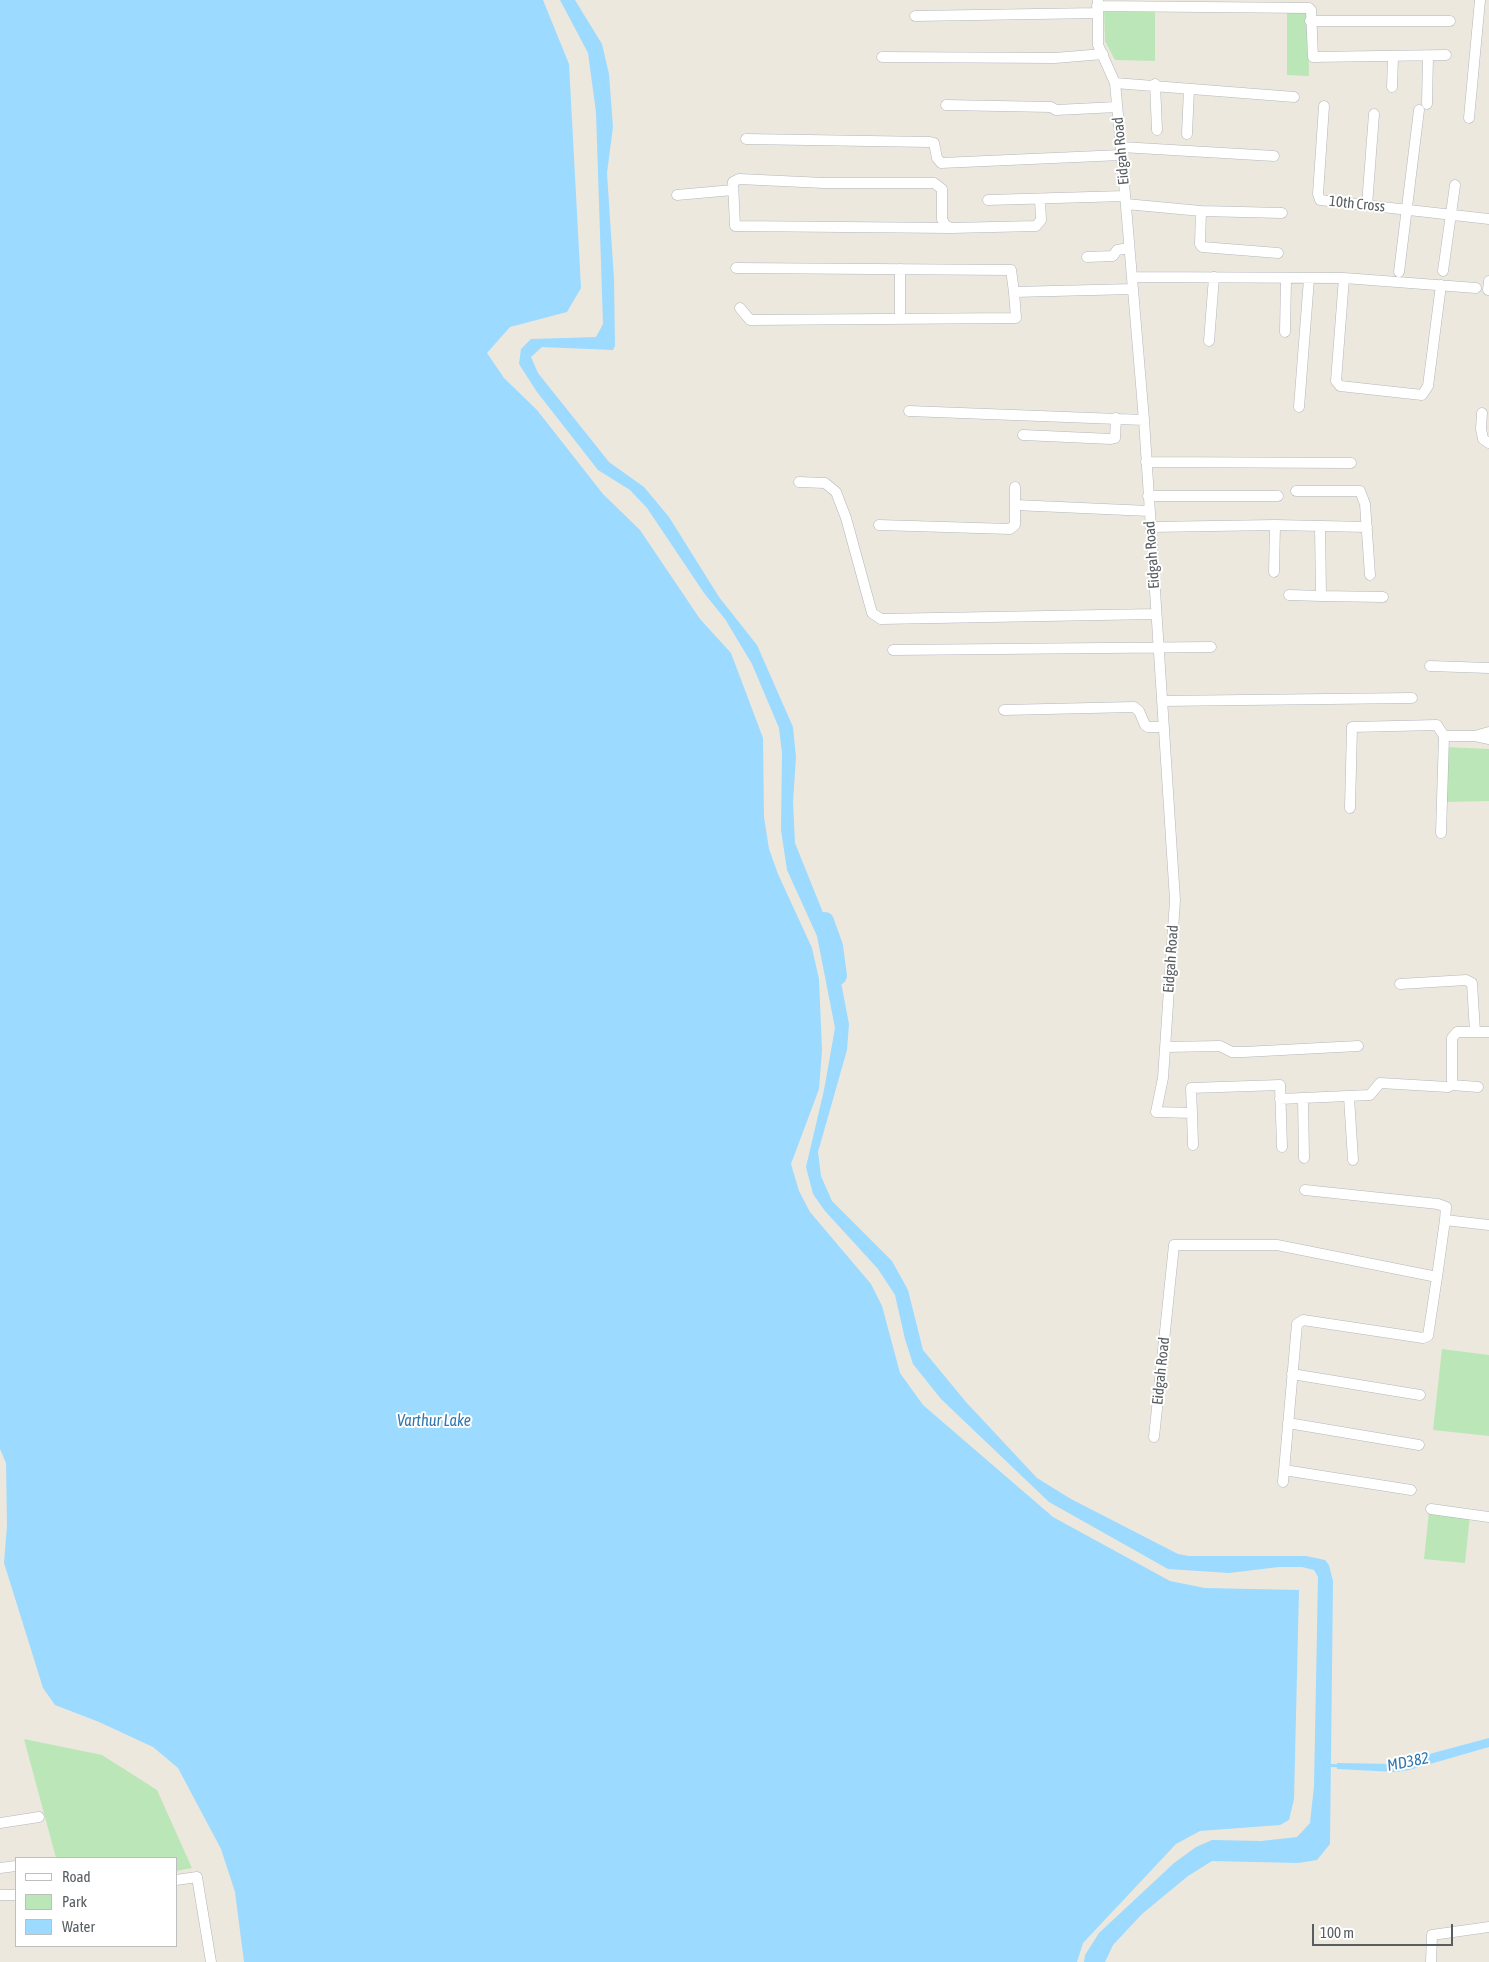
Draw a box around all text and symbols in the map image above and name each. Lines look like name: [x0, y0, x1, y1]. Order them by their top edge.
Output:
street label: Eidgah Road: [1109, 116, 1133, 186]
street label: 10th Cross: [1328, 192, 1386, 216]
street label: Eidgah Road: [1141, 520, 1163, 590]
street label: Eidgah Road: [1160, 924, 1182, 994]
street label: Eidgah Road: [1148, 1336, 1174, 1406]
water label: Varthur Lake: [397, 1411, 471, 1431]
water label: MD382: [1385, 1749, 1431, 1775]
legend: [15, 1857, 178, 1947]
text: Road: [62, 1868, 91, 1885]
text: Park: [62, 1893, 87, 1910]
scale bar: [1314, 1914, 1455, 1946]
text: Water: [62, 1918, 95, 1935]
text: 100 m: [1320, 1924, 1354, 1941]

